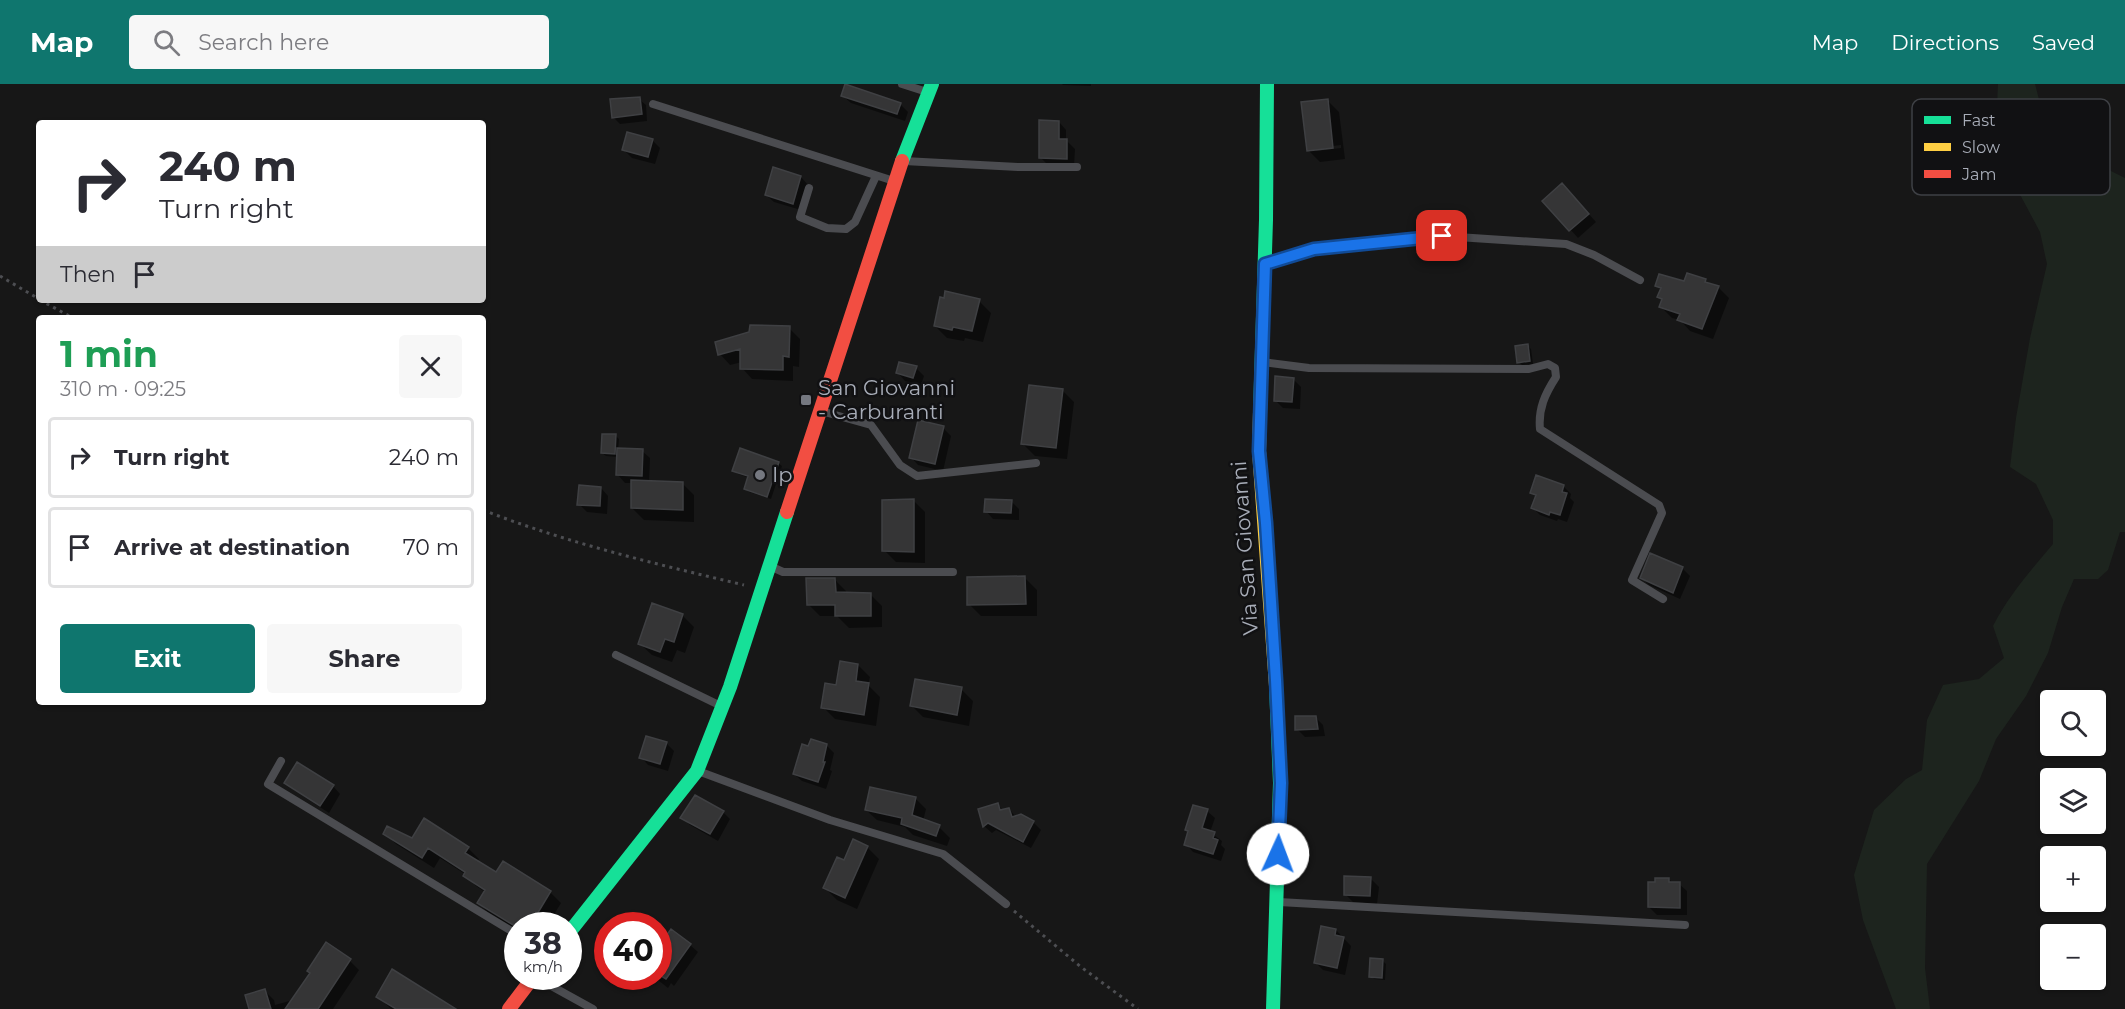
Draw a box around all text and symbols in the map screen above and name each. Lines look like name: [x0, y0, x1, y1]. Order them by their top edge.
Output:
search box: [129, 15, 549, 69]
text: Map: [30, 25, 93, 59]
icon: search: [150, 26, 183, 59]
text: Search here: [198, 29, 329, 56]
text: Map: [1812, 30, 1858, 55]
text: Directions: [1891, 30, 1999, 55]
text: Saved: [2032, 30, 2095, 55]
legend: [1912, 99, 2110, 195]
text: Fast: [1962, 111, 1996, 130]
text: Slow: [1962, 138, 2000, 157]
text: 240 m: [159, 140, 297, 192]
icon: right: [60, 144, 138, 222]
text: Jam: [1961, 165, 1996, 184]
text: Turn right: [159, 192, 294, 225]
pin: [1416, 210, 1467, 261]
icon: arrive: [1425, 219, 1458, 252]
icon: arrive: [128, 258, 161, 291]
text: Then: [60, 261, 116, 288]
text: 1 min: [60, 332, 158, 376]
button: close: [399, 335, 462, 398]
place label: San Giovanni - Carburanti: [818, 375, 955, 424]
text: 310 m · 09:25: [60, 377, 186, 401]
marker: San Giovanni - Carburanti: [799, 393, 813, 407]
icon: right: [63, 441, 96, 474]
text: Turn right: [114, 444, 229, 471]
text: 240 m: [389, 444, 459, 471]
street label: Via San Giovanni: [1226, 460, 1263, 636]
place label: Ip: [772, 462, 793, 487]
marker: Ip: [753, 468, 767, 482]
icon: arrive: [63, 531, 96, 564]
text: Arrive at destination: [114, 534, 350, 561]
text: 70 m: [403, 534, 459, 561]
button: Exit: [60, 624, 255, 693]
button: Share: [267, 624, 462, 693]
map controls: [2040, 690, 2106, 990]
button: search: [2040, 690, 2106, 756]
button: layers: [2040, 768, 2106, 834]
position arrow: [1246, 822, 1310, 886]
button: +: [2040, 846, 2106, 912]
speed limit sign: 40: [594, 912, 672, 990]
button: −: [2040, 924, 2106, 990]
text: 38: [524, 925, 562, 962]
text: km/h: [523, 957, 563, 976]

